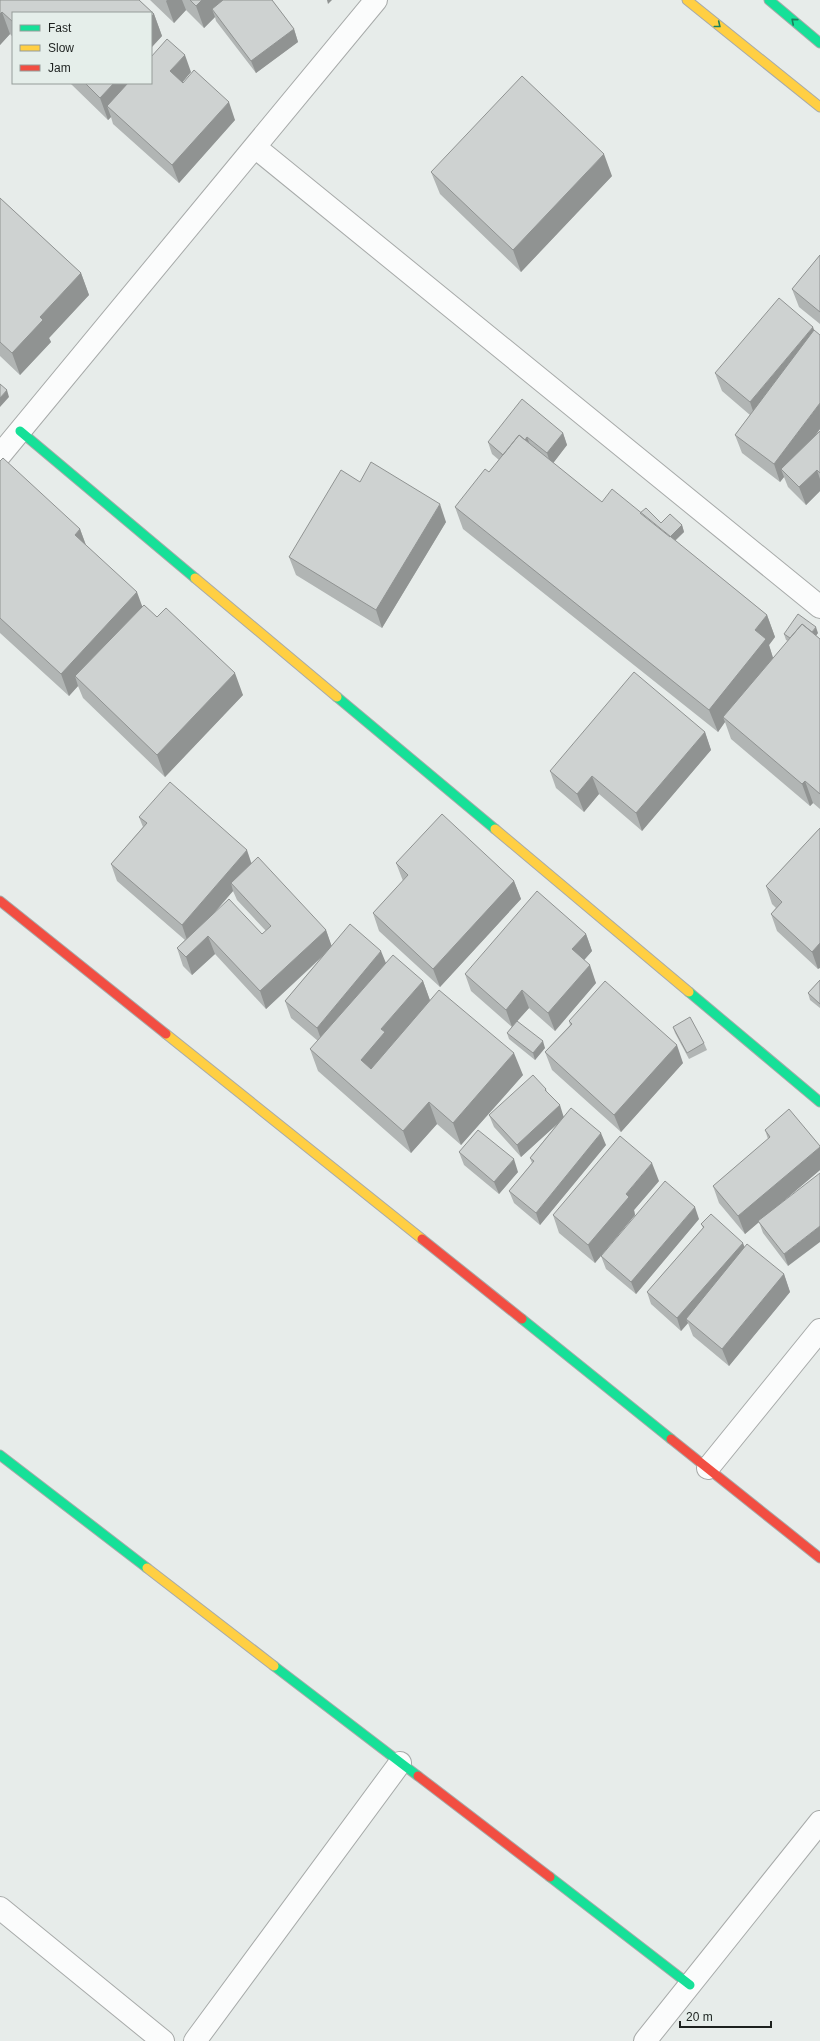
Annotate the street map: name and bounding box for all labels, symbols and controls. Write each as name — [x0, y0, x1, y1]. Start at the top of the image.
legend — [12, 12, 152, 84]
one-way arrow — [792, 19, 799, 26]
one-way arrow — [713, 20, 720, 27]
text: Fast — [48, 21, 72, 35]
text: Slow — [48, 41, 74, 55]
text: Jam — [48, 61, 71, 75]
scale bar — [680, 2003, 771, 2029]
text: 20 m — [686, 2010, 713, 2024]

